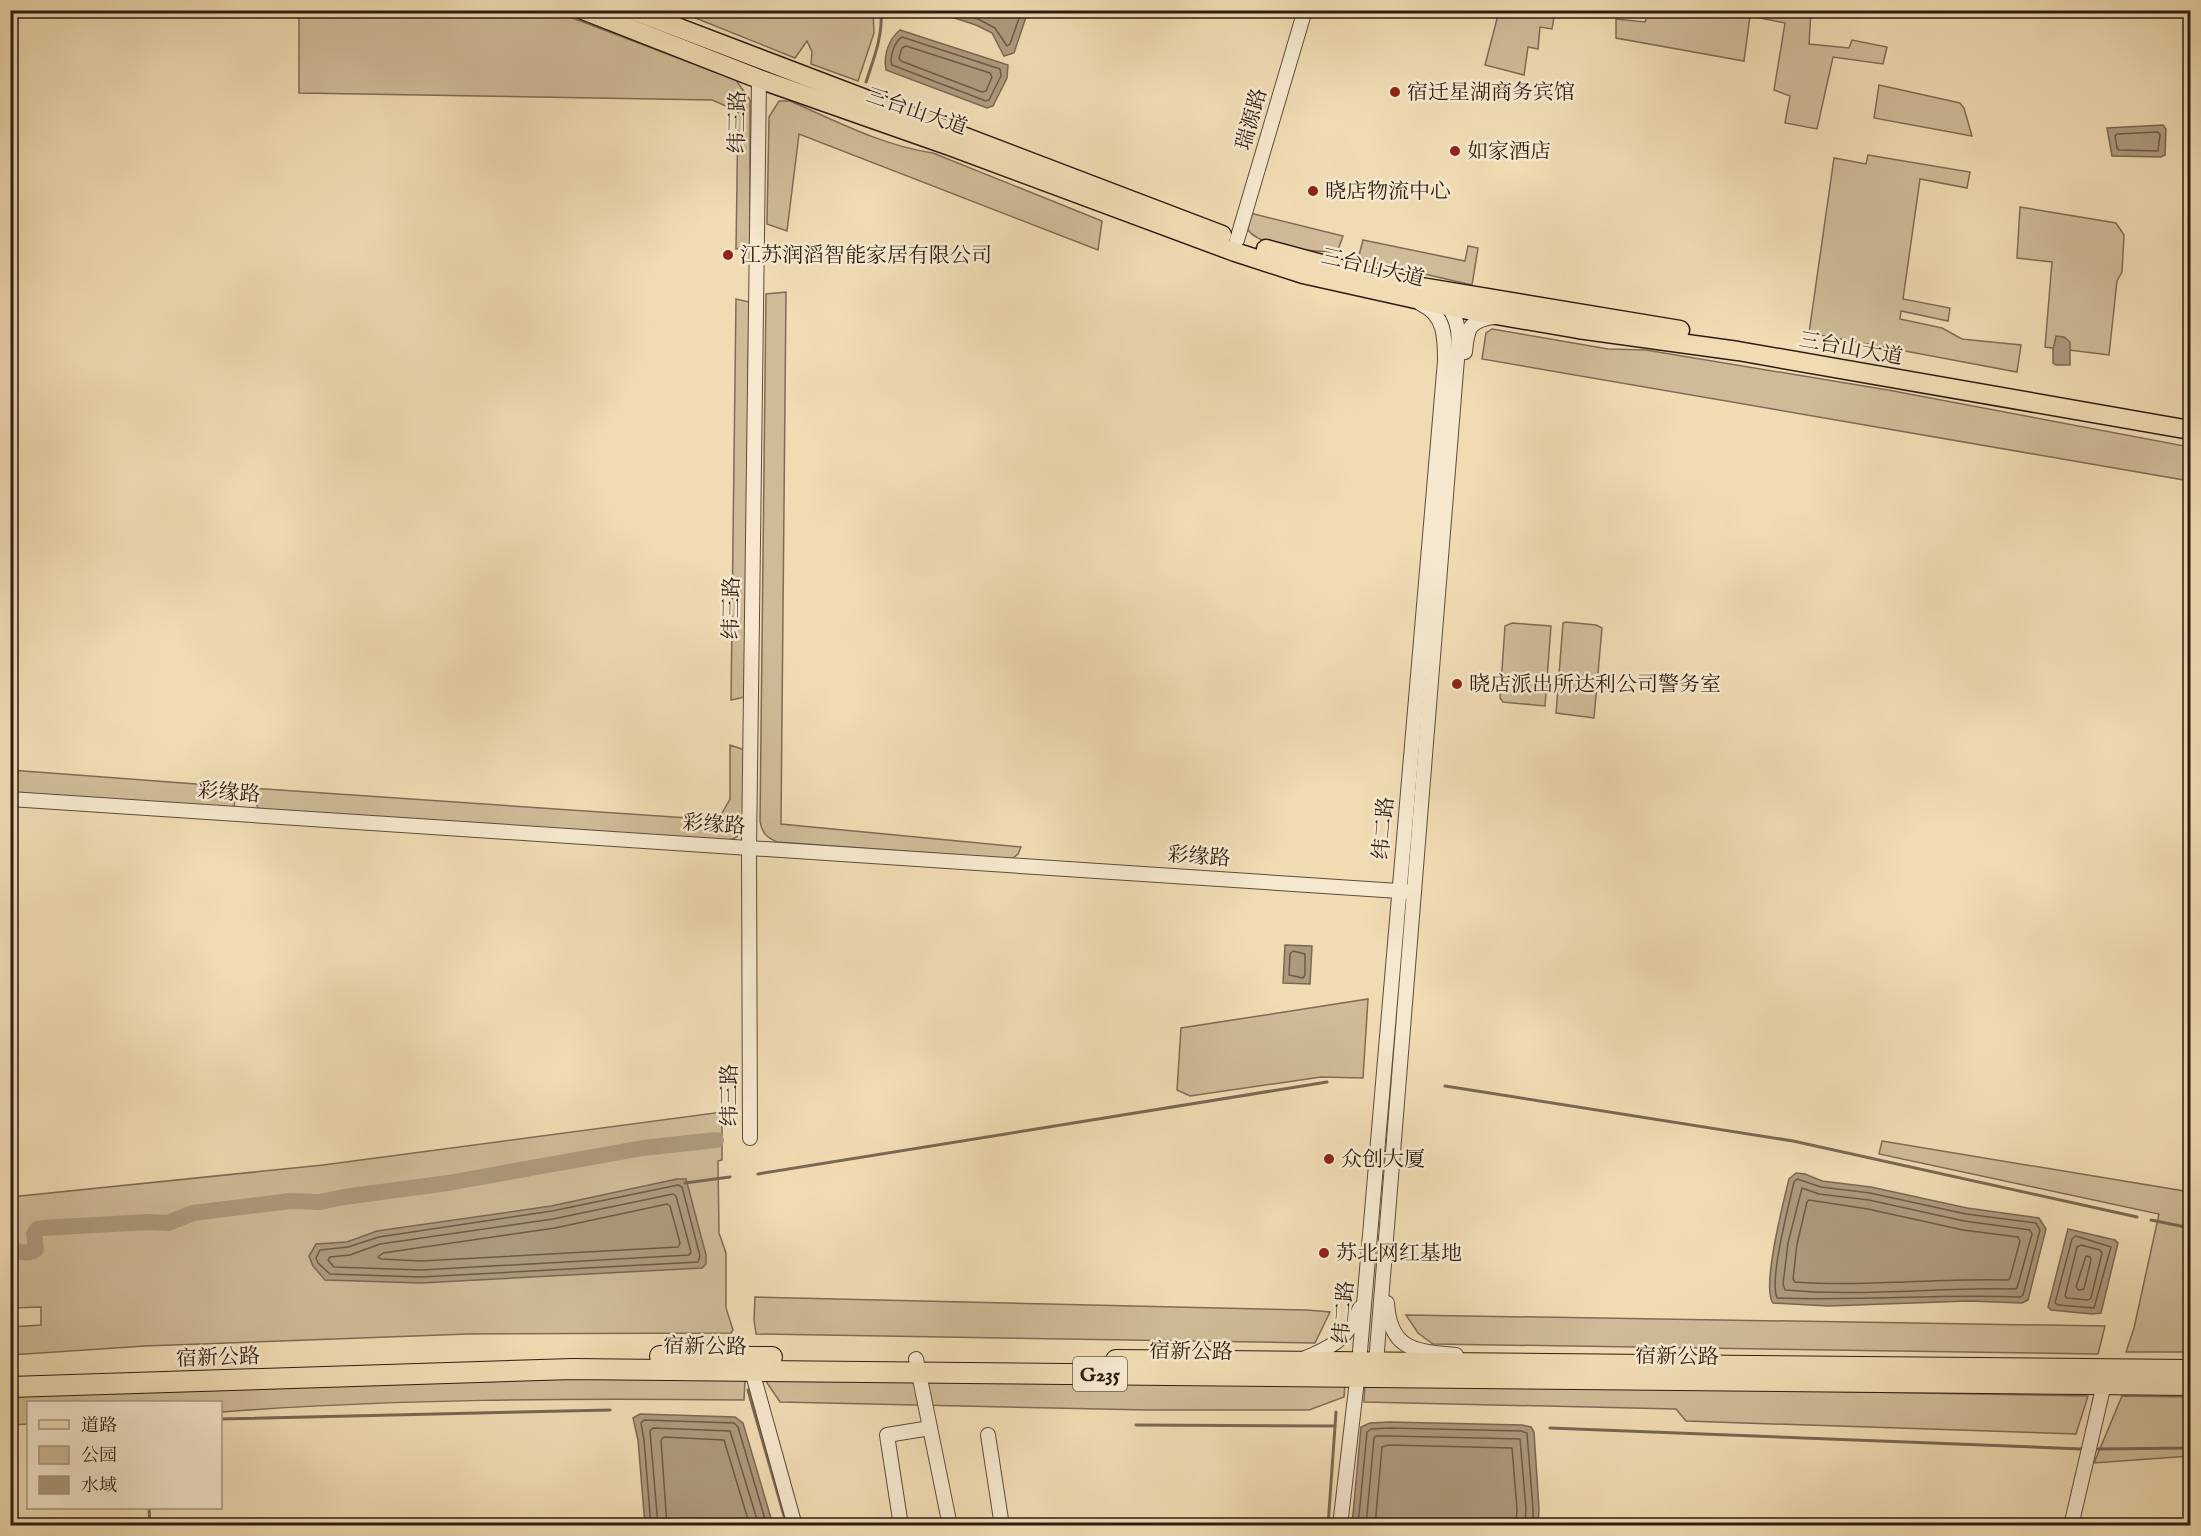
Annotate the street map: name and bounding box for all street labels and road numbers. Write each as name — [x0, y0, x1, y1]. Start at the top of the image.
street label: 三台山大道 — [862, 83, 971, 142]
street label: 瑞源路 — [1231, 85, 1274, 153]
street label: 纬三路 — [724, 90, 753, 154]
street label: 三台山大道 — [1318, 243, 1427, 293]
street label: 三台山大道 — [1797, 327, 1905, 372]
street label: 纬三路 — [718, 576, 747, 640]
street label: 彩缘路 — [197, 778, 261, 809]
street label: 纬二路 — [1368, 796, 1401, 861]
street label: 彩缘路 — [682, 810, 746, 841]
street label: 彩缘路 — [1167, 842, 1231, 873]
street label: 纬三路 — [717, 1064, 744, 1127]
street label: 纬二路 — [1328, 1280, 1361, 1345]
street label: 宿新公路 — [663, 1333, 747, 1362]
street label: 宿新公路 — [1149, 1338, 1233, 1367]
street label: 宿新公路 — [1635, 1343, 1719, 1372]
street label: 宿新公路 — [176, 1344, 260, 1373]
road number: G235 — [1073, 1357, 1127, 1391]

